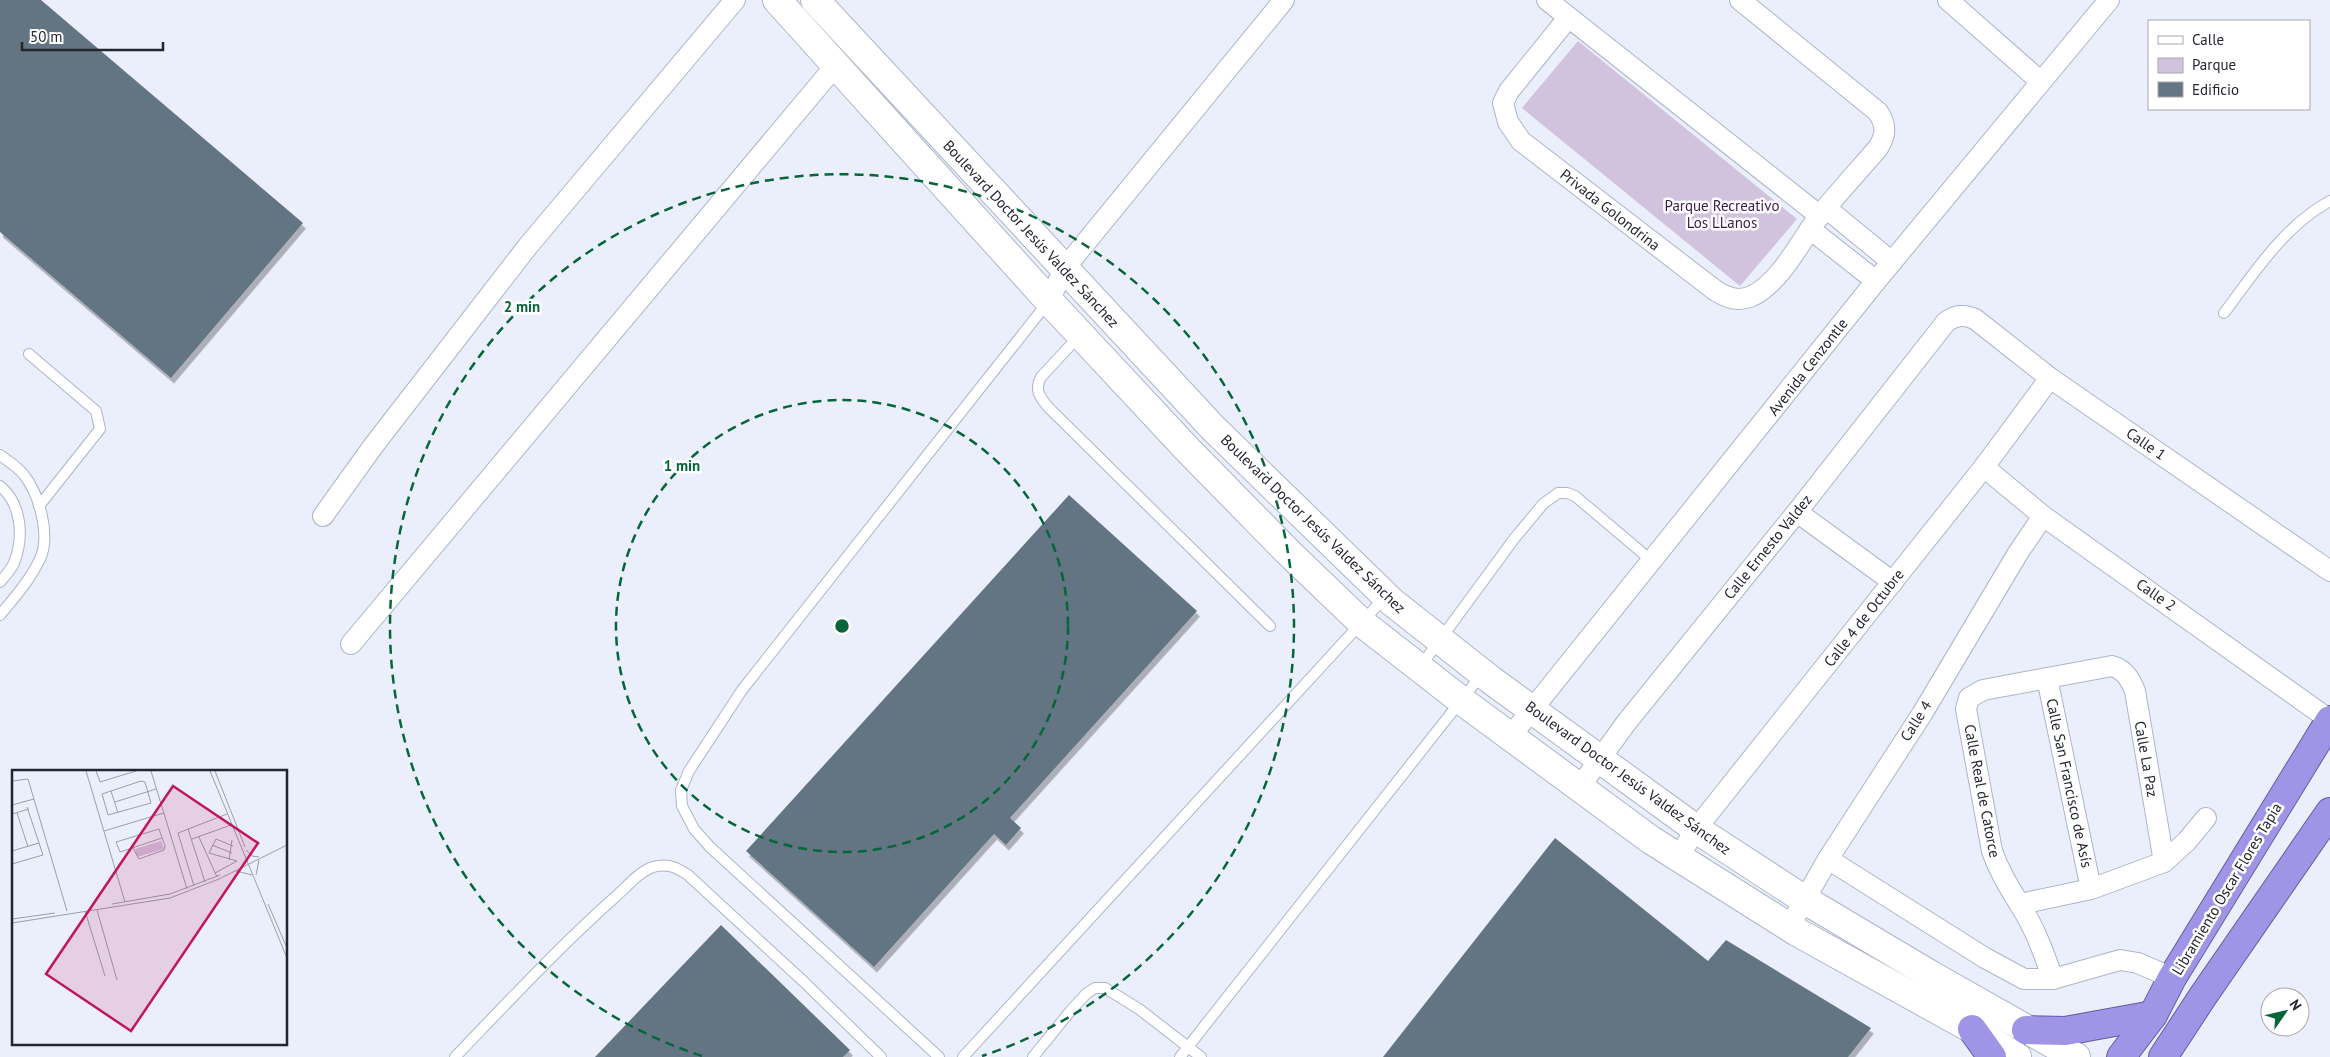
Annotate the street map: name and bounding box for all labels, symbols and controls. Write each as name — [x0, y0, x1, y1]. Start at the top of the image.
scale bar — [22, 20, 164, 52]
legend — [2148, 20, 2310, 110]
text: 50 m — [30, 27, 63, 46]
text: Calle — [2192, 30, 2224, 49]
text: Parque — [2192, 55, 2236, 74]
text: Edificio — [2192, 80, 2239, 99]
street label: Boulevard Doctor Jesús Valdez Sánchez — [939, 136, 1123, 331]
street label: Privada Golondrina — [1556, 165, 1664, 255]
park label: Parque Recreativo Los LLanos — [1665, 196, 1779, 232]
text: 2 min — [504, 297, 540, 316]
street label: Avenida Cenzontle — [1764, 314, 1852, 419]
street label: Calle 1 — [2123, 423, 2170, 464]
street label: Boulevard Doctor Jesús Valdez Sánchez — [1217, 430, 1410, 617]
text: 1 min — [664, 456, 700, 475]
street label: Calle Ernesto Valdez — [1719, 490, 1816, 603]
street label: Calle 4 de Octubre — [1819, 565, 1908, 670]
street label: Calle 2 — [2133, 574, 2180, 615]
centre of rings — [833, 617, 851, 635]
street label: Boulevard Doctor Jesús Valdez Sánchez — [1522, 697, 1735, 859]
street label: Calle 4 — [1896, 697, 1935, 745]
street label: Calle San Francisco de Asís — [2042, 697, 2097, 869]
street label: Calle La Paz — [2130, 719, 2163, 799]
street label: Calle Real de Catorce — [1960, 723, 2005, 859]
inset map — [12, 770, 288, 1044]
street label: Libramiento Oscar Flores Tapia — [2167, 799, 2286, 978]
north arrow — [2260, 987, 2310, 1037]
text: N — [2286, 996, 2306, 1014]

